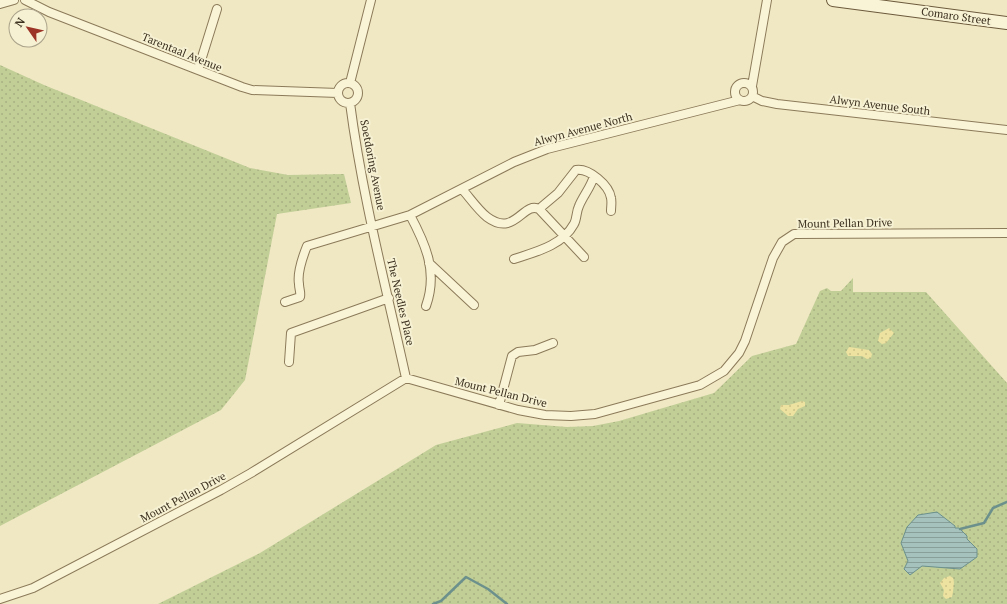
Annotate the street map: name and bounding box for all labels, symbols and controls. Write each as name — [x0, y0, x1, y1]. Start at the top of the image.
street label: Comaro Street — [920, 4, 992, 28]
north arrow — [8, 8, 48, 48]
text: N — [12, 14, 28, 30]
street label: Tarentaal Avenue — [140, 30, 225, 75]
street label: Alwyn Avenue South — [829, 92, 932, 118]
street label: Alwyn Avenue North — [532, 109, 634, 149]
street label: Soetdoring Avenue — [357, 118, 389, 212]
street label: Mount Pellan Drive — [798, 215, 893, 231]
street label: The Needles Place — [384, 257, 418, 347]
street label: Mount Pellan Drive — [453, 374, 549, 410]
street label: Mount Pellan Drive — [138, 468, 228, 525]

